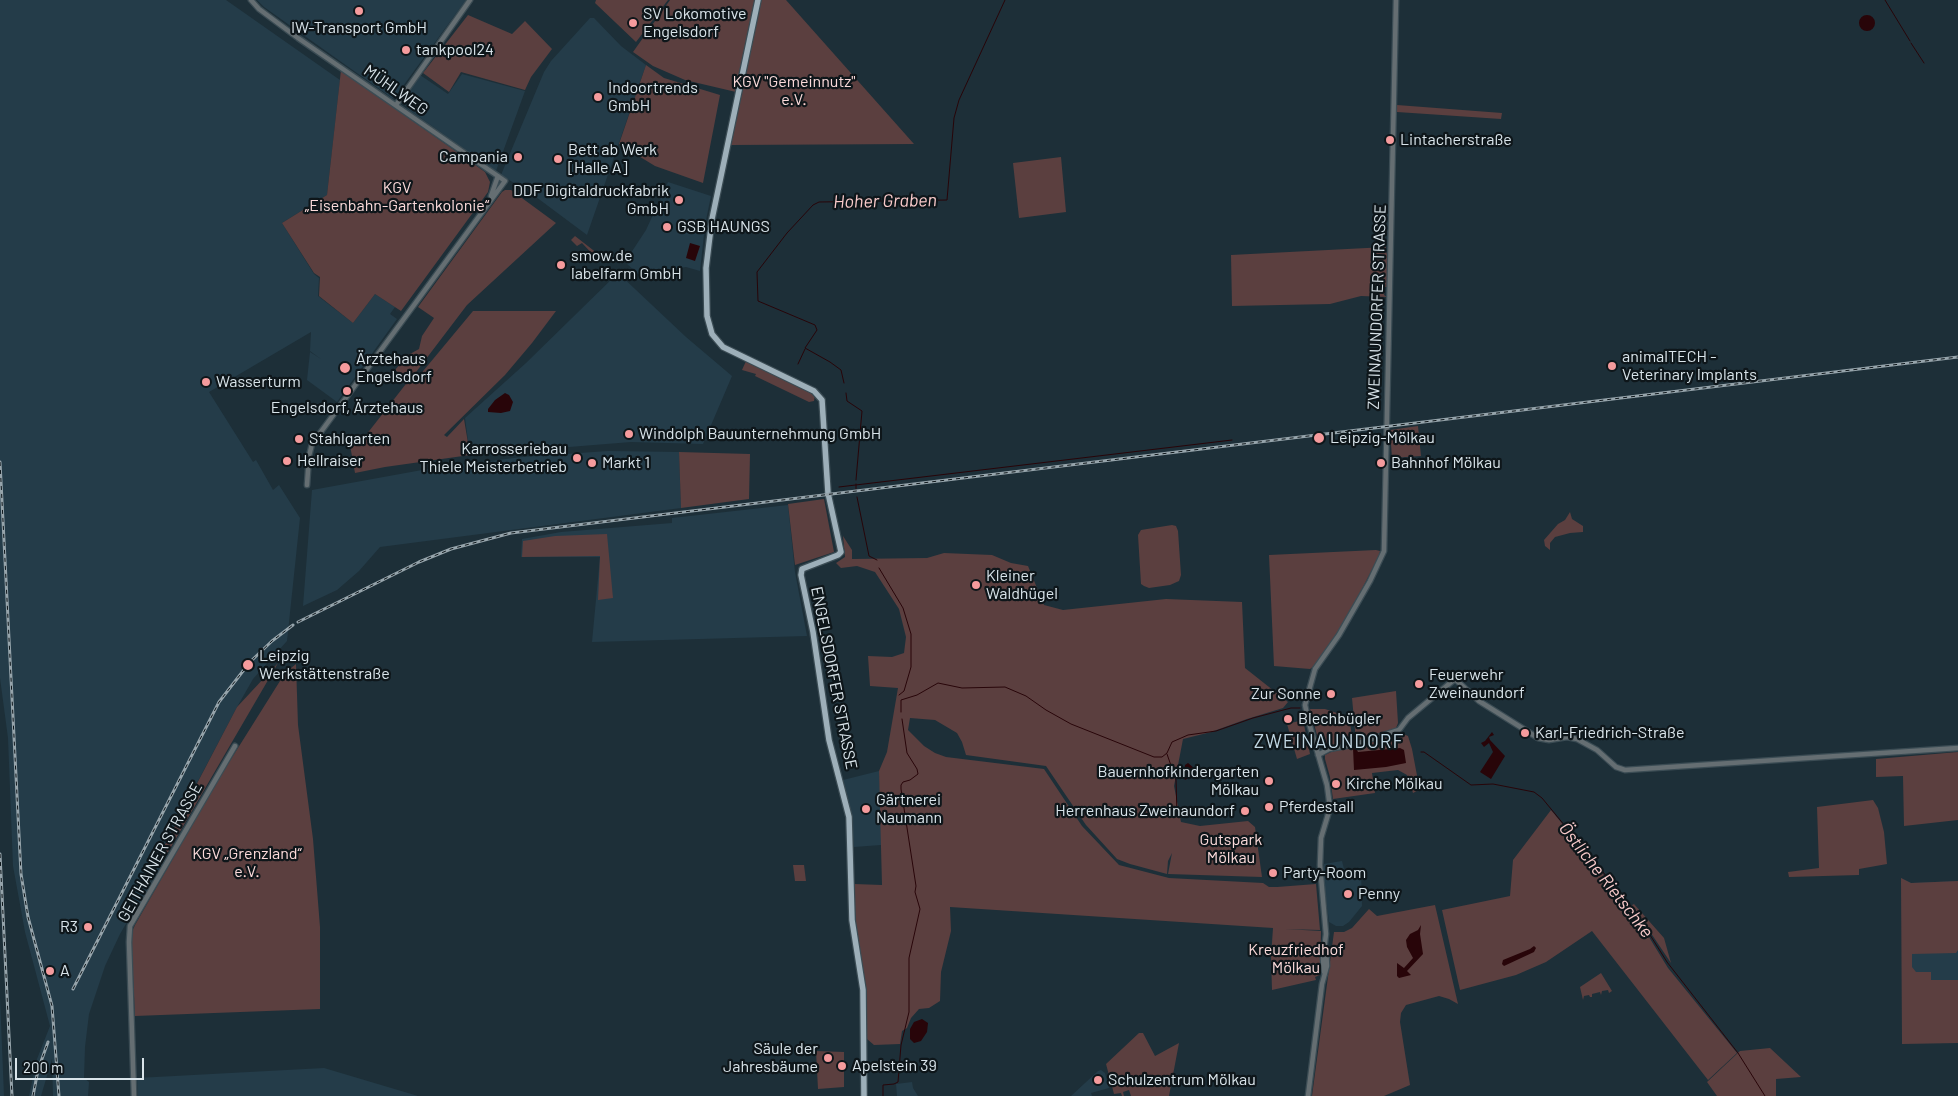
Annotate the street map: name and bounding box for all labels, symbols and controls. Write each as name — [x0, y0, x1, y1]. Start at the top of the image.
place label: SV Lokomotive Engelsdorf — [643, 4, 747, 42]
marker: IW-Transport GmbH — [353, 5, 365, 17]
marker: SV Lokomotive Engelsdorf — [627, 17, 639, 29]
place label: IW-Transport GmbH — [291, 18, 427, 38]
place label: tankpool24 — [416, 40, 494, 60]
marker: tankpool24 — [400, 44, 412, 56]
street label: MÜHLWEG — [360, 61, 432, 119]
park label: KGV "Gemeinnutz" e.V. — [732, 72, 856, 110]
place label: Indoortrends GmbH — [608, 78, 698, 116]
marker: Indoortrends GmbH — [592, 91, 604, 103]
place label: Lintacherstraße — [1400, 130, 1512, 150]
marker: Lintacherstraße — [1384, 134, 1396, 146]
place label: Bett ab Werk [Halle A] — [568, 140, 657, 178]
place label: Campania — [439, 147, 508, 167]
marker: Campania — [512, 151, 524, 163]
marker: Bett ab Werk [Halle A] — [552, 153, 564, 165]
park label: KGV „Eisenbahn-Gartenkolonie“ — [305, 178, 489, 216]
place label: DDF Digitaldruckfabrik GmbH — [513, 181, 669, 219]
water label: Hoher Graben — [833, 189, 937, 213]
marker: DDF Digitaldruckfabrik GmbH — [673, 194, 685, 206]
street label: ZWEINAUNDORFER STRASSE — [1364, 204, 1390, 410]
place label: GSB HAUNGS — [677, 217, 770, 237]
marker: GSB HAUNGS — [661, 221, 673, 233]
place label: smow.de labelfarm GmbH — [571, 246, 682, 284]
marker: smow.de labelfarm GmbH — [555, 259, 567, 271]
place label: animalTECH - Veterinary Implants — [1622, 347, 1757, 385]
place label: Ärztehaus Engelsdorf — [356, 349, 432, 387]
marker: animalTECH - Veterinary Implants — [1606, 360, 1618, 372]
marker: Ärztehaus Engelsdorf — [338, 361, 352, 375]
place label: Wasserturm — [216, 372, 301, 392]
marker: Wasserturm — [200, 376, 212, 388]
marker: Engelsdorf, Ärztehaus — [341, 385, 353, 397]
place label: Engelsdorf, Ärztehaus — [271, 398, 423, 418]
place label: Windolph Bauunternehmung GmbH — [639, 424, 881, 444]
marker: Windolph Bauunternehmung GmbH — [623, 428, 635, 440]
place label: Leipzig-Mölkau — [1330, 428, 1435, 448]
place label: Stahlgarten — [309, 429, 390, 449]
marker: Leipzig-Mölkau — [1312, 431, 1326, 445]
marker: Stahlgarten — [293, 433, 305, 445]
place label: Karrosseriebau Thiele Meisterbetrieb — [420, 439, 567, 477]
place label: Hellraiser — [297, 451, 363, 471]
marker: Karrosseriebau Thiele Meisterbetrieb — [571, 452, 583, 464]
place label: Markt 1 — [602, 453, 650, 473]
place label: Bahnhof Mölkau — [1391, 453, 1501, 473]
marker: Hellraiser — [281, 455, 293, 467]
marker: Markt 1 — [586, 457, 598, 469]
marker: Bahnhof Mölkau — [1375, 457, 1387, 469]
place label: Kleiner Waldhügel — [986, 566, 1058, 604]
marker: Kleiner Waldhügel — [970, 579, 982, 591]
street label: ENGELSDORFER STRASSE — [807, 585, 861, 771]
place label: Leipzig Werkstättenstraße — [259, 646, 390, 684]
marker: Leipzig Werkstättenstraße — [241, 658, 255, 672]
place label: Feuerwehr Zweinaundorf — [1429, 665, 1525, 703]
marker: Feuerwehr Zweinaundorf — [1413, 678, 1425, 690]
place label: Zur Sonne — [1251, 684, 1321, 704]
marker: Zur Sonne — [1325, 688, 1337, 700]
place label: Blechbügler — [1298, 709, 1381, 729]
marker: Blechbügler — [1282, 713, 1294, 725]
place label: Karl-Friedrich-Straße — [1535, 723, 1684, 743]
marker: Karl-Friedrich-Straße — [1519, 727, 1531, 739]
district label: ZWEINAUNDORF — [1252, 731, 1406, 753]
place label: Bauernhofkindergarten Mölkau — [1097, 762, 1259, 800]
place label: Kirche Mölkau — [1346, 774, 1442, 794]
marker: Bauernhofkindergarten Mölkau — [1263, 775, 1275, 787]
marker: Kirche Mölkau — [1330, 778, 1342, 790]
street label: GEITHAINER STRASSE — [114, 779, 206, 925]
place label: Gärtnerei Naumann — [876, 790, 942, 828]
place label: Pferdestall — [1279, 797, 1354, 817]
place label: Herrenhaus Zweinaundorf — [1055, 801, 1235, 821]
marker: Pferdestall — [1263, 801, 1275, 813]
marker: Gärtnerei Naumann — [860, 803, 872, 815]
marker: Herrenhaus Zweinaundorf — [1239, 805, 1251, 817]
water label: Östliche Rietschke — [1554, 818, 1658, 942]
park label: Gutspark Mölkau — [1200, 830, 1262, 868]
park label: KGV „Grenzland“ e.V. — [192, 844, 302, 882]
place label: Party-Room — [1283, 863, 1366, 883]
marker: Party-Room — [1267, 867, 1279, 879]
place label: Penny — [1358, 884, 1400, 904]
marker: Penny — [1342, 888, 1354, 900]
place label: R3 — [60, 917, 78, 937]
marker: R3 — [82, 921, 94, 933]
park label: Kreuzfriedhof Mölkau — [1248, 940, 1344, 978]
place label: A — [60, 961, 70, 981]
marker: A — [44, 965, 56, 977]
place label: Säule der Jahresbäume — [723, 1039, 818, 1077]
scale bar — [18, 1048, 146, 1080]
marker: Säule der Jahresbäume — [822, 1052, 834, 1064]
place label: Apelstein 39 — [852, 1056, 937, 1076]
text: 200 m — [23, 1058, 63, 1076]
marker: Apelstein 39 — [836, 1060, 848, 1072]
place label: Schulzentrum Mölkau — [1108, 1070, 1256, 1090]
marker: Schulzentrum Mölkau — [1092, 1074, 1104, 1086]

